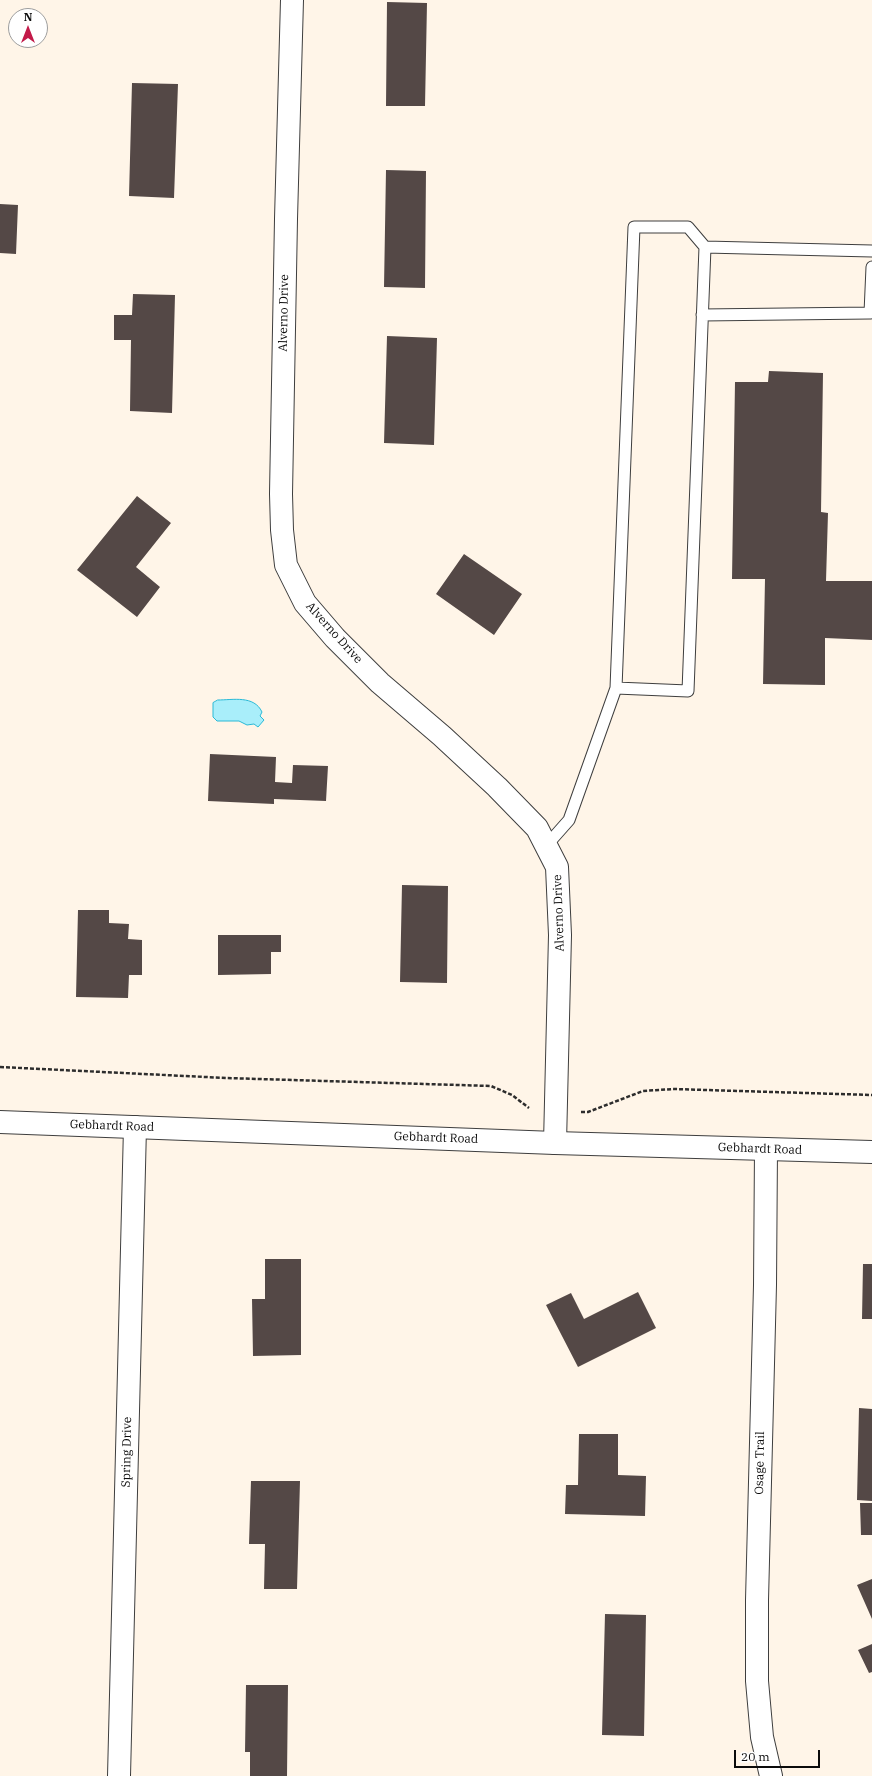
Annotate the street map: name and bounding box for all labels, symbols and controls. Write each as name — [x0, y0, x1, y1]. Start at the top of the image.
north arrow — [8, 8, 48, 48]
text: N — [24, 10, 32, 24]
street label: Alverno Drive — [276, 274, 292, 352]
street label: Alverno Drive — [303, 599, 365, 667]
street label: Alverno Drive — [550, 874, 568, 952]
street label: Gebhardt Road — [69, 1117, 155, 1135]
street label: Gebhardt Road — [393, 1129, 479, 1147]
street label: Gebhardt Road — [717, 1140, 803, 1158]
street label: Spring Drive — [119, 1417, 135, 1487]
street label: Osage Trail — [752, 1431, 768, 1495]
scale bar — [736, 1742, 822, 1768]
text: 20 m — [741, 1749, 770, 1764]

